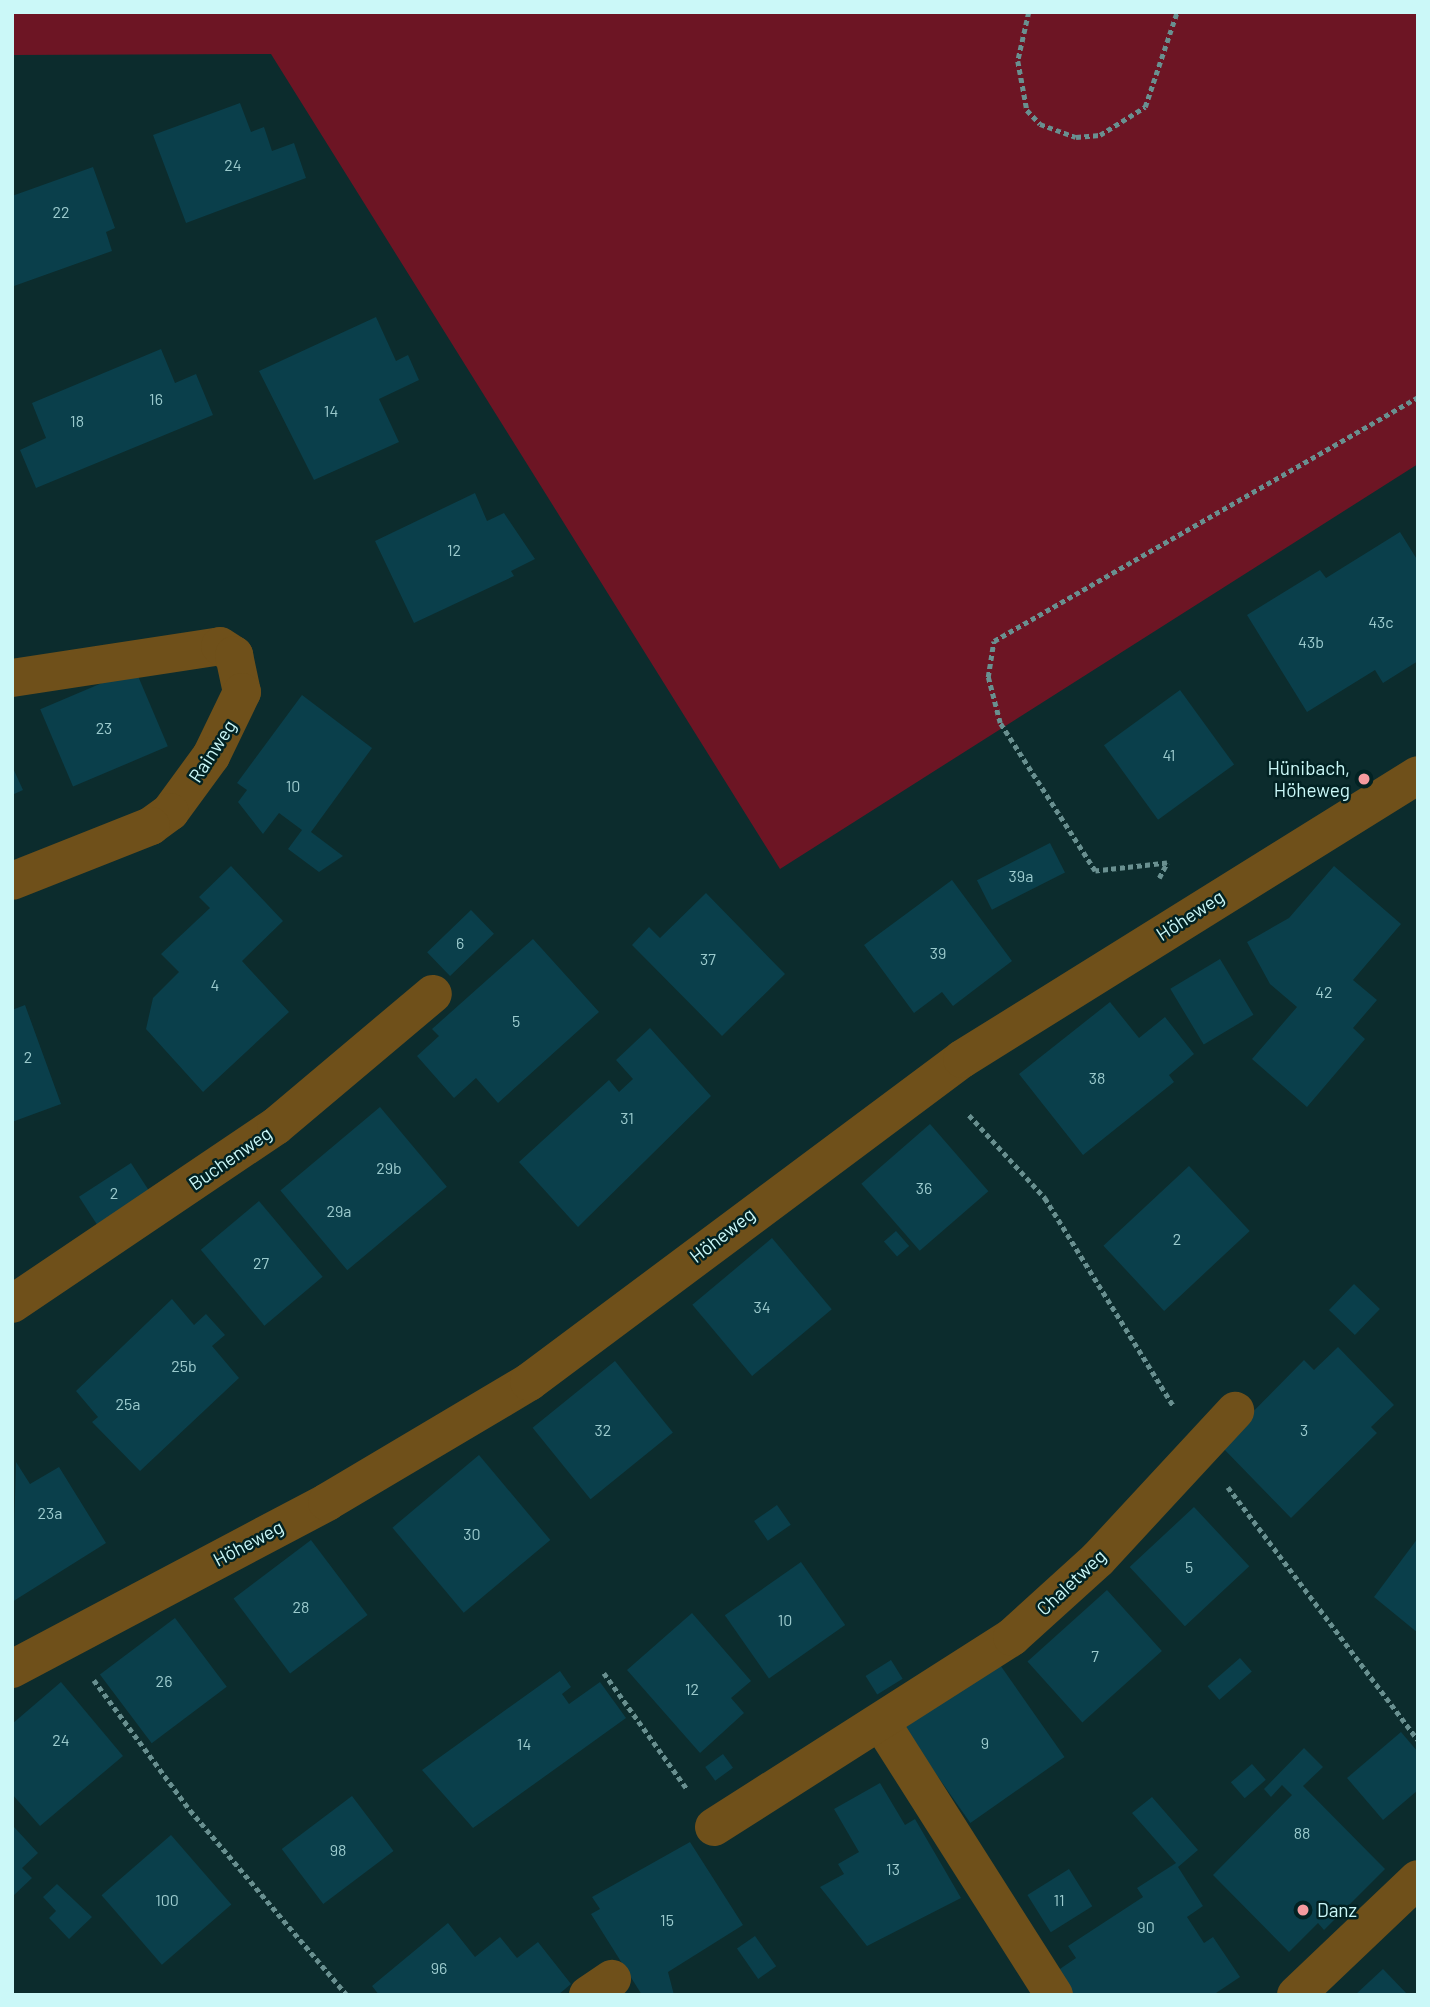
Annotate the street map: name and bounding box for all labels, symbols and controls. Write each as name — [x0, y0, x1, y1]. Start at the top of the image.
house number: 24 — [224, 155, 242, 175]
house number: 22 — [52, 202, 70, 222]
house number: 16 — [149, 389, 163, 409]
house number: 14 — [324, 401, 338, 421]
house number: 18 — [70, 411, 84, 431]
house number: 12 — [447, 540, 461, 560]
house number: 43c — [1368, 612, 1394, 632]
house number: 43b — [1298, 632, 1324, 652]
street label: Rainweg — [183, 715, 241, 787]
house number: 23 — [96, 718, 112, 738]
house number: 41 — [1163, 745, 1175, 765]
place label: Hünibach, Höheweg — [1267, 757, 1350, 801]
marker: Hünibach, Höheweg — [1356, 771, 1372, 787]
house number: 10 — [286, 776, 300, 796]
house number: 39a — [1009, 866, 1033, 886]
street label: Höheweg — [1152, 885, 1228, 945]
house number: 6 — [456, 933, 464, 953]
house number: 39 — [930, 943, 946, 963]
house number: 37 — [700, 949, 716, 969]
house number: 4 — [211, 975, 219, 995]
house number: 42 — [1315, 982, 1333, 1002]
house number: 5 — [512, 1011, 520, 1031]
house number: 2 — [24, 1047, 32, 1067]
house number: 38 — [1089, 1068, 1105, 1088]
house number: 31 — [620, 1108, 634, 1128]
street label: Buchenweg — [184, 1121, 276, 1195]
house number: 29b — [376, 1158, 402, 1178]
house number: 36 — [916, 1178, 932, 1198]
house number: 2 — [110, 1183, 118, 1203]
house number: 29a — [326, 1201, 352, 1221]
street label: Höheweg — [685, 1203, 759, 1267]
house number: 2 — [1173, 1229, 1181, 1249]
house number: 27 — [253, 1253, 269, 1273]
house number: 34 — [753, 1297, 771, 1317]
house number: 25b — [171, 1356, 197, 1376]
house number: 25a — [116, 1394, 140, 1414]
house number: 32 — [595, 1420, 611, 1440]
house number: 3 — [1300, 1420, 1308, 1440]
house number: 23a — [38, 1503, 62, 1523]
street label: Höheweg — [209, 1515, 287, 1571]
house number: 30 — [463, 1524, 481, 1544]
street label: Chaletweg — [1032, 1544, 1110, 1620]
house number: 5 — [1185, 1557, 1193, 1577]
house number: 28 — [293, 1597, 309, 1617]
house number: 10 — [778, 1610, 792, 1630]
house number: 7 — [1091, 1646, 1099, 1666]
house number: 26 — [156, 1671, 172, 1691]
house number: 12 — [685, 1679, 699, 1699]
house number: 24 — [52, 1730, 70, 1750]
house number: 9 — [981, 1733, 989, 1753]
house number: 14 — [517, 1734, 531, 1754]
house number: 88 — [1294, 1823, 1310, 1843]
house number: 98 — [330, 1840, 346, 1860]
house number: 13 — [886, 1859, 900, 1879]
house number: 100 — [155, 1890, 179, 1910]
house number: 11 — [1053, 1890, 1065, 1910]
place label: Danz — [1317, 1899, 1357, 1921]
marker: Danz — [1295, 1902, 1311, 1918]
house number: 15 — [660, 1910, 674, 1930]
house number: 90 — [1137, 1917, 1155, 1937]
house number: 96 — [431, 1958, 447, 1978]

